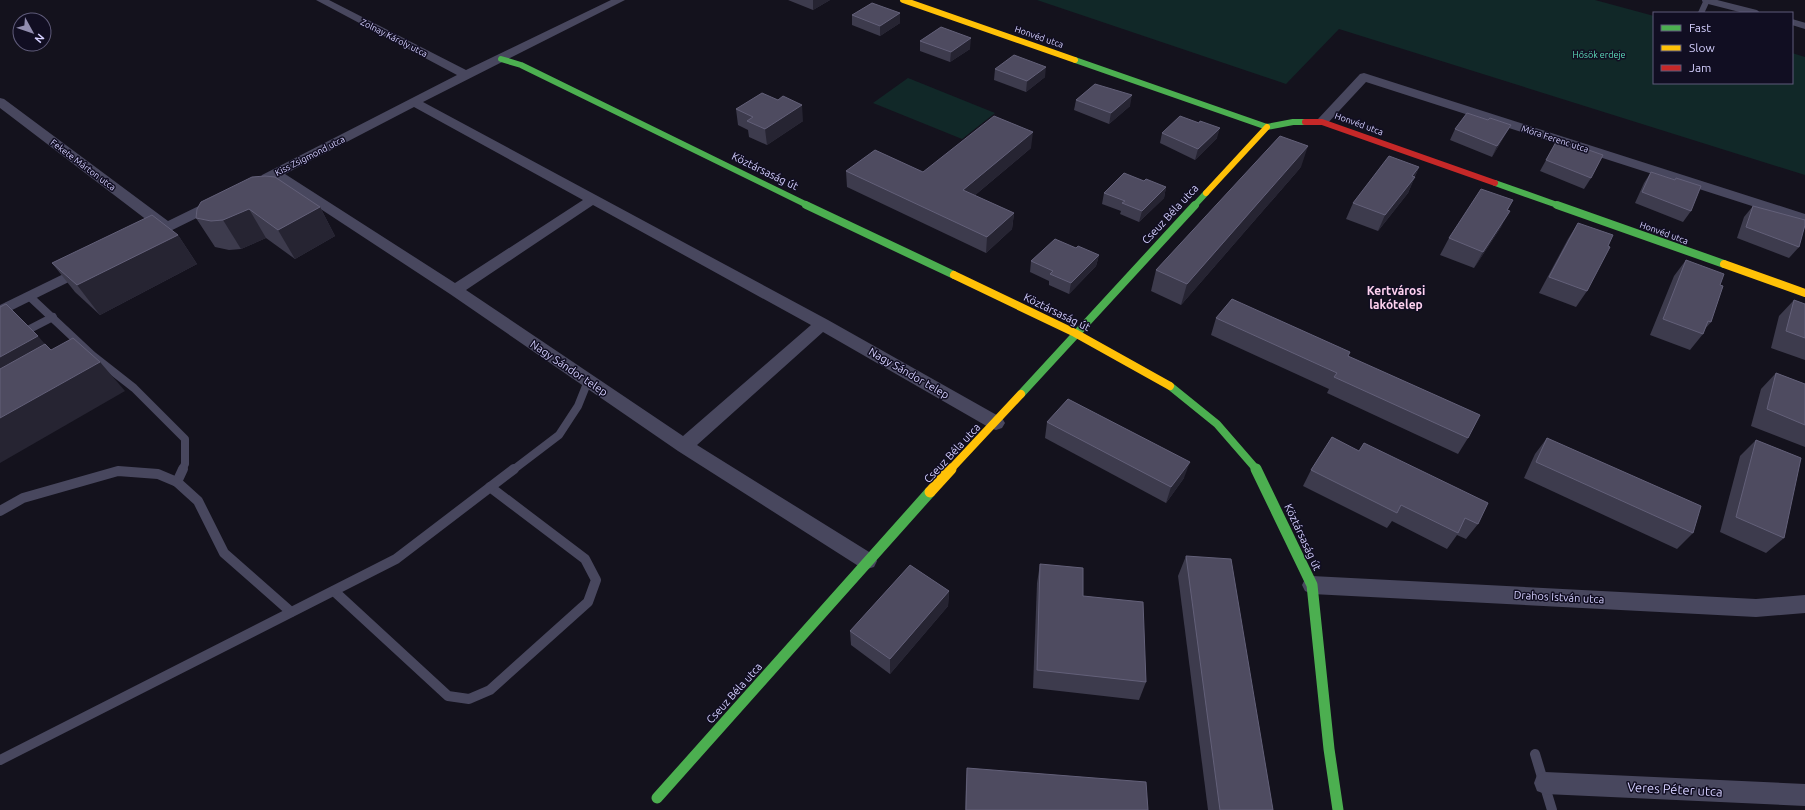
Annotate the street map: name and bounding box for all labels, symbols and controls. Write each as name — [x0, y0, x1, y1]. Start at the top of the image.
north arrow — [12, 12, 52, 52]
legend — [1653, 12, 1793, 84]
street label: Zolnay Károly utca — [359, 17, 429, 59]
text: Fast — [1689, 21, 1711, 34]
street label: Honvéd utca — [1013, 24, 1065, 50]
text: N — [32, 31, 47, 45]
text: Slow — [1689, 41, 1715, 54]
park label: Hősök erdeje — [1572, 50, 1626, 60]
text: Jam — [1689, 61, 1711, 74]
street label: Honvéd utca — [1333, 111, 1385, 137]
street label: Móra Ferenc utca — [1520, 123, 1590, 155]
street label: Kiss Zsigmond utca — [273, 134, 347, 178]
street label: Fekete Márton utca — [48, 137, 118, 193]
street label: Köztársaság út — [730, 150, 801, 193]
street label: Cseuz Béla utca — [1139, 182, 1201, 246]
street label: Honvéd utca — [1638, 220, 1690, 246]
district label: Kertvárosi lakótelep — [1367, 284, 1425, 311]
street label: Köztársaság út — [1022, 291, 1093, 334]
street label: Nagy Sándor telep — [528, 338, 610, 398]
street label: Nagy Sándor telep — [867, 345, 951, 401]
street label: Cseuz Béla utca — [921, 421, 983, 485]
street label: Köztársaság út — [1282, 502, 1324, 573]
street label: Drahos István utca — [1513, 589, 1605, 605]
street label: Cseuz Béla utca — [704, 660, 764, 726]
street label: Veres Péter utca — [1627, 780, 1723, 798]

